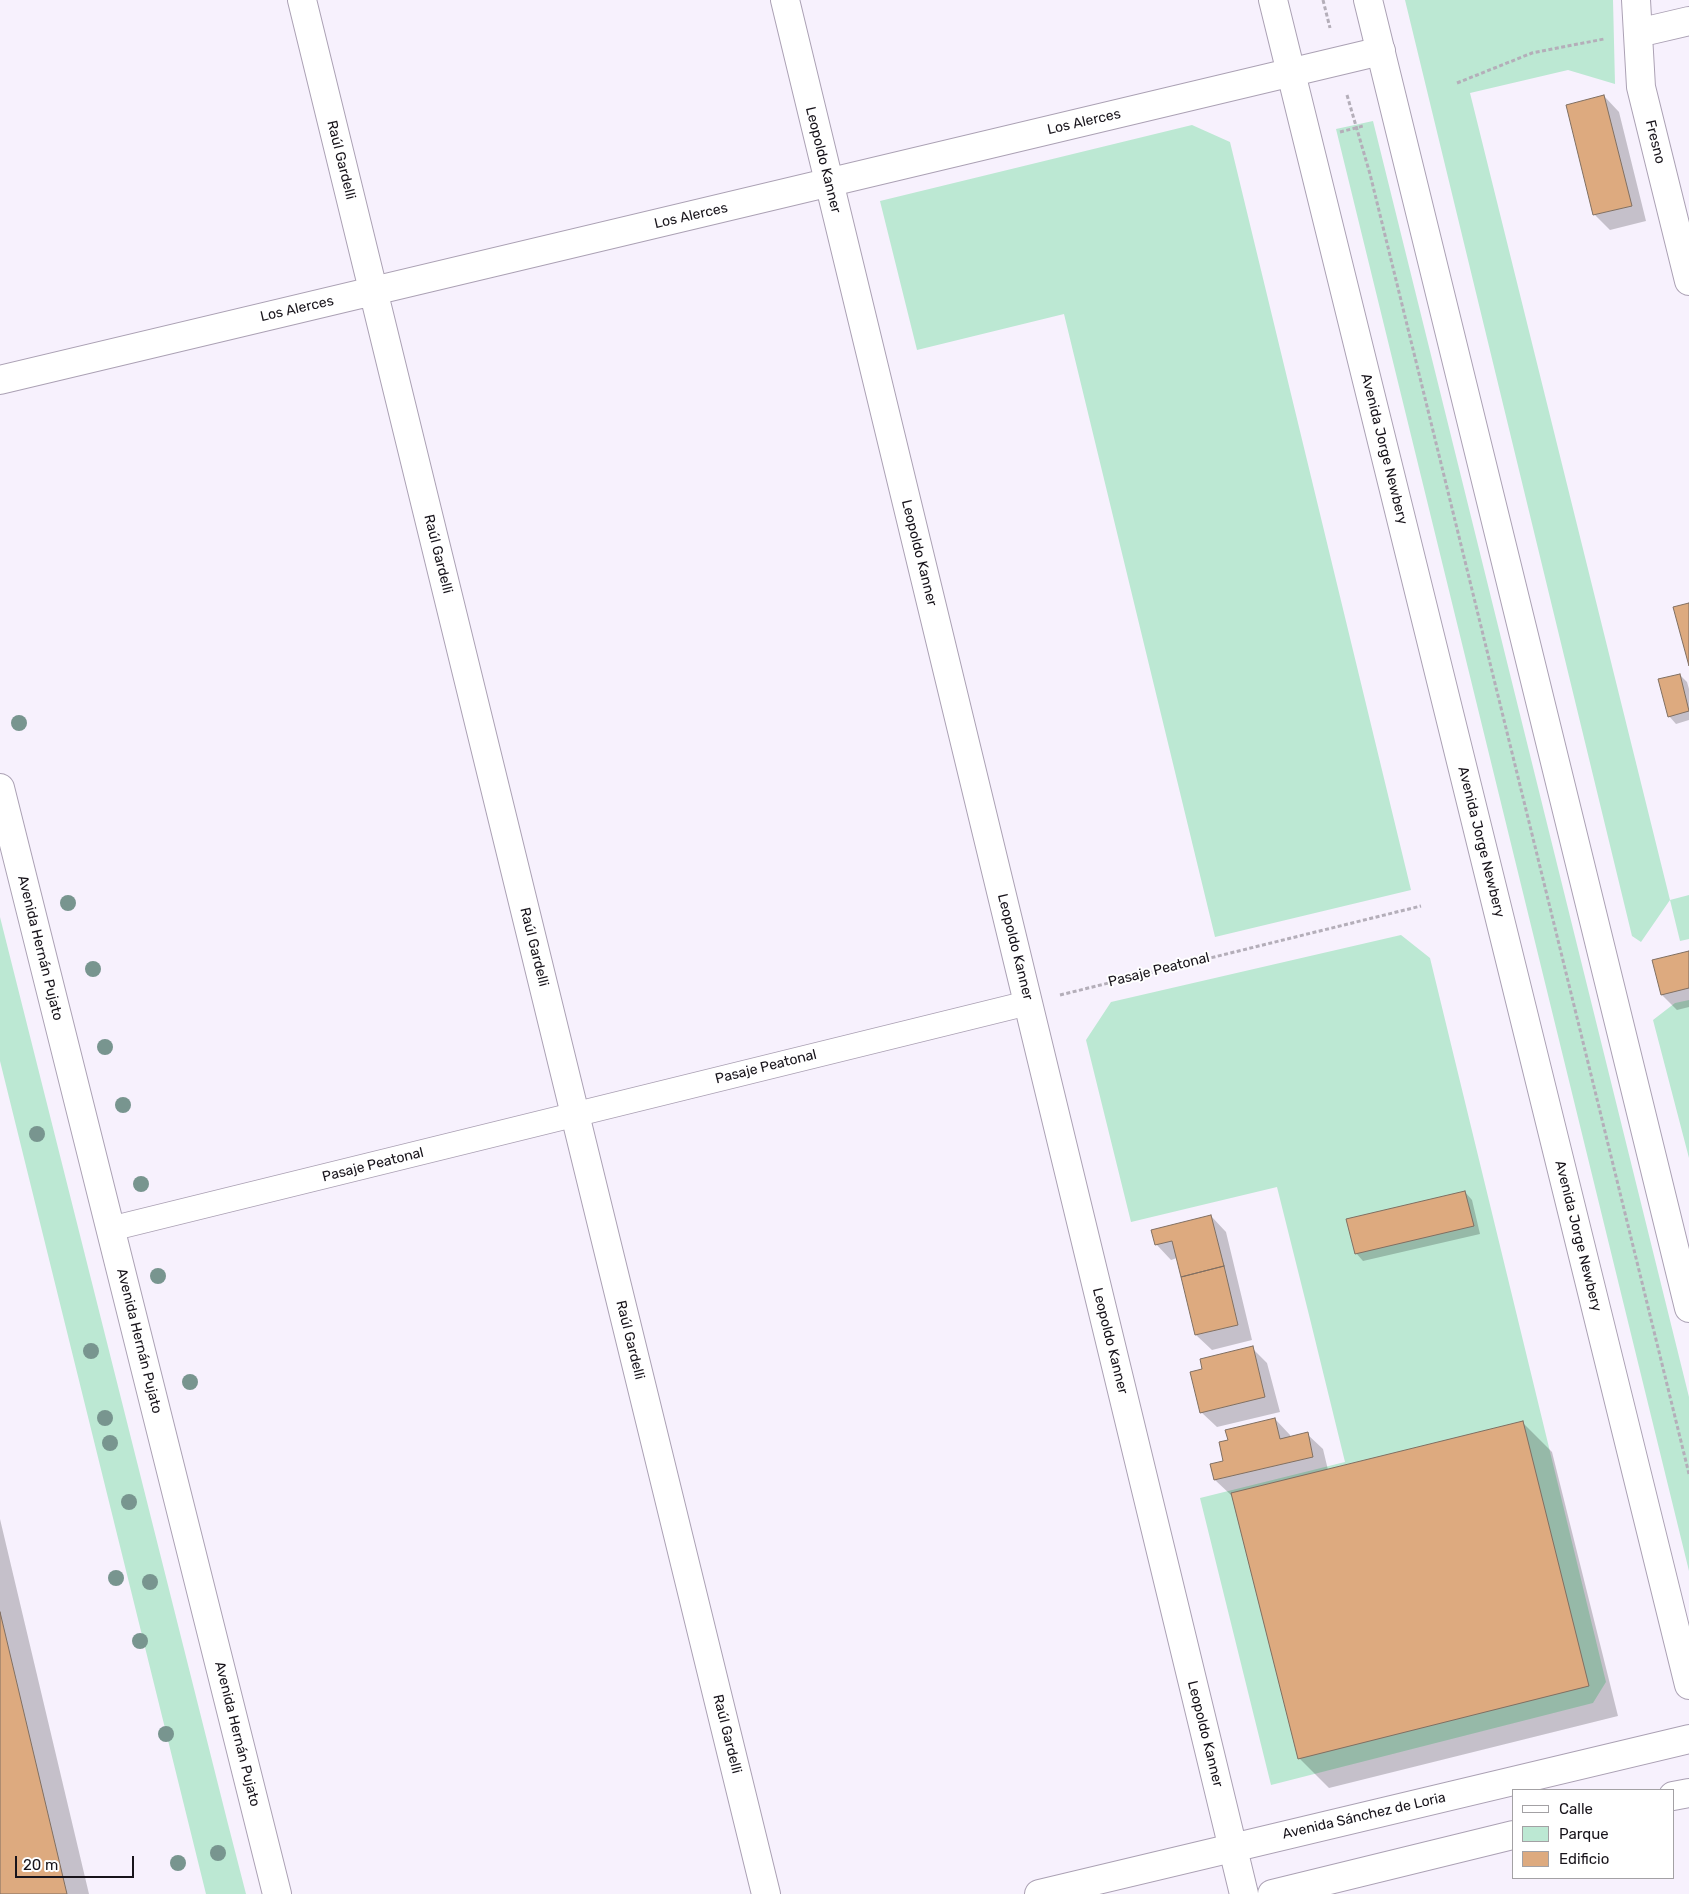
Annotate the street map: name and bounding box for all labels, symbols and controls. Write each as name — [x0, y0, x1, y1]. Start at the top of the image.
street label: Leopoldo Kanner — [802, 105, 844, 215]
street label: Los Alerces — [1046, 105, 1122, 139]
street label: Fresno — [1641, 118, 1669, 166]
street label: Raúl Gardelli — [323, 119, 359, 201]
street label: Los Alerces — [653, 199, 729, 233]
street label: Los Alerces — [259, 292, 335, 326]
street label: Avenida Jorge Newbery — [1357, 372, 1411, 526]
street label: Leopoldo Kanner — [898, 498, 940, 608]
street label: Raúl Gardelli — [420, 513, 456, 595]
street label: Avenida Jorge Newbery — [1454, 765, 1508, 919]
street label: Avenida Hernán Pujato — [14, 874, 66, 1022]
street label: Leopoldo Kanner — [994, 892, 1036, 1002]
street label: Raúl Gardelli — [516, 906, 552, 988]
street label: Pasaje Peatonal — [1107, 949, 1211, 991]
street label: Pasaje Peatonal — [714, 1046, 818, 1088]
street label: Pasaje Peatonal — [321, 1144, 425, 1186]
street label: Avenida Jorge Newbery — [1551, 1159, 1605, 1313]
street label: Avenida Hernán Pujato — [113, 1267, 165, 1415]
street label: Leopoldo Kanner — [1089, 1286, 1131, 1396]
street label: Raúl Gardelli — [612, 1299, 648, 1381]
street label: Avenida Hernán Pujato — [211, 1660, 263, 1808]
street label: Leopoldo Kanner — [1184, 1679, 1226, 1789]
street label: Raúl Gardelli — [709, 1693, 745, 1775]
street label: Avenida Sánchez de Loria — [1281, 1789, 1447, 1843]
legend — [1512, 1789, 1674, 1879]
text: Calle — [1559, 1800, 1593, 1818]
text: Parque — [1559, 1825, 1609, 1843]
scale bar — [18, 1846, 136, 1878]
text: Edificio — [1559, 1850, 1609, 1868]
text: 20 m — [23, 1856, 58, 1874]

